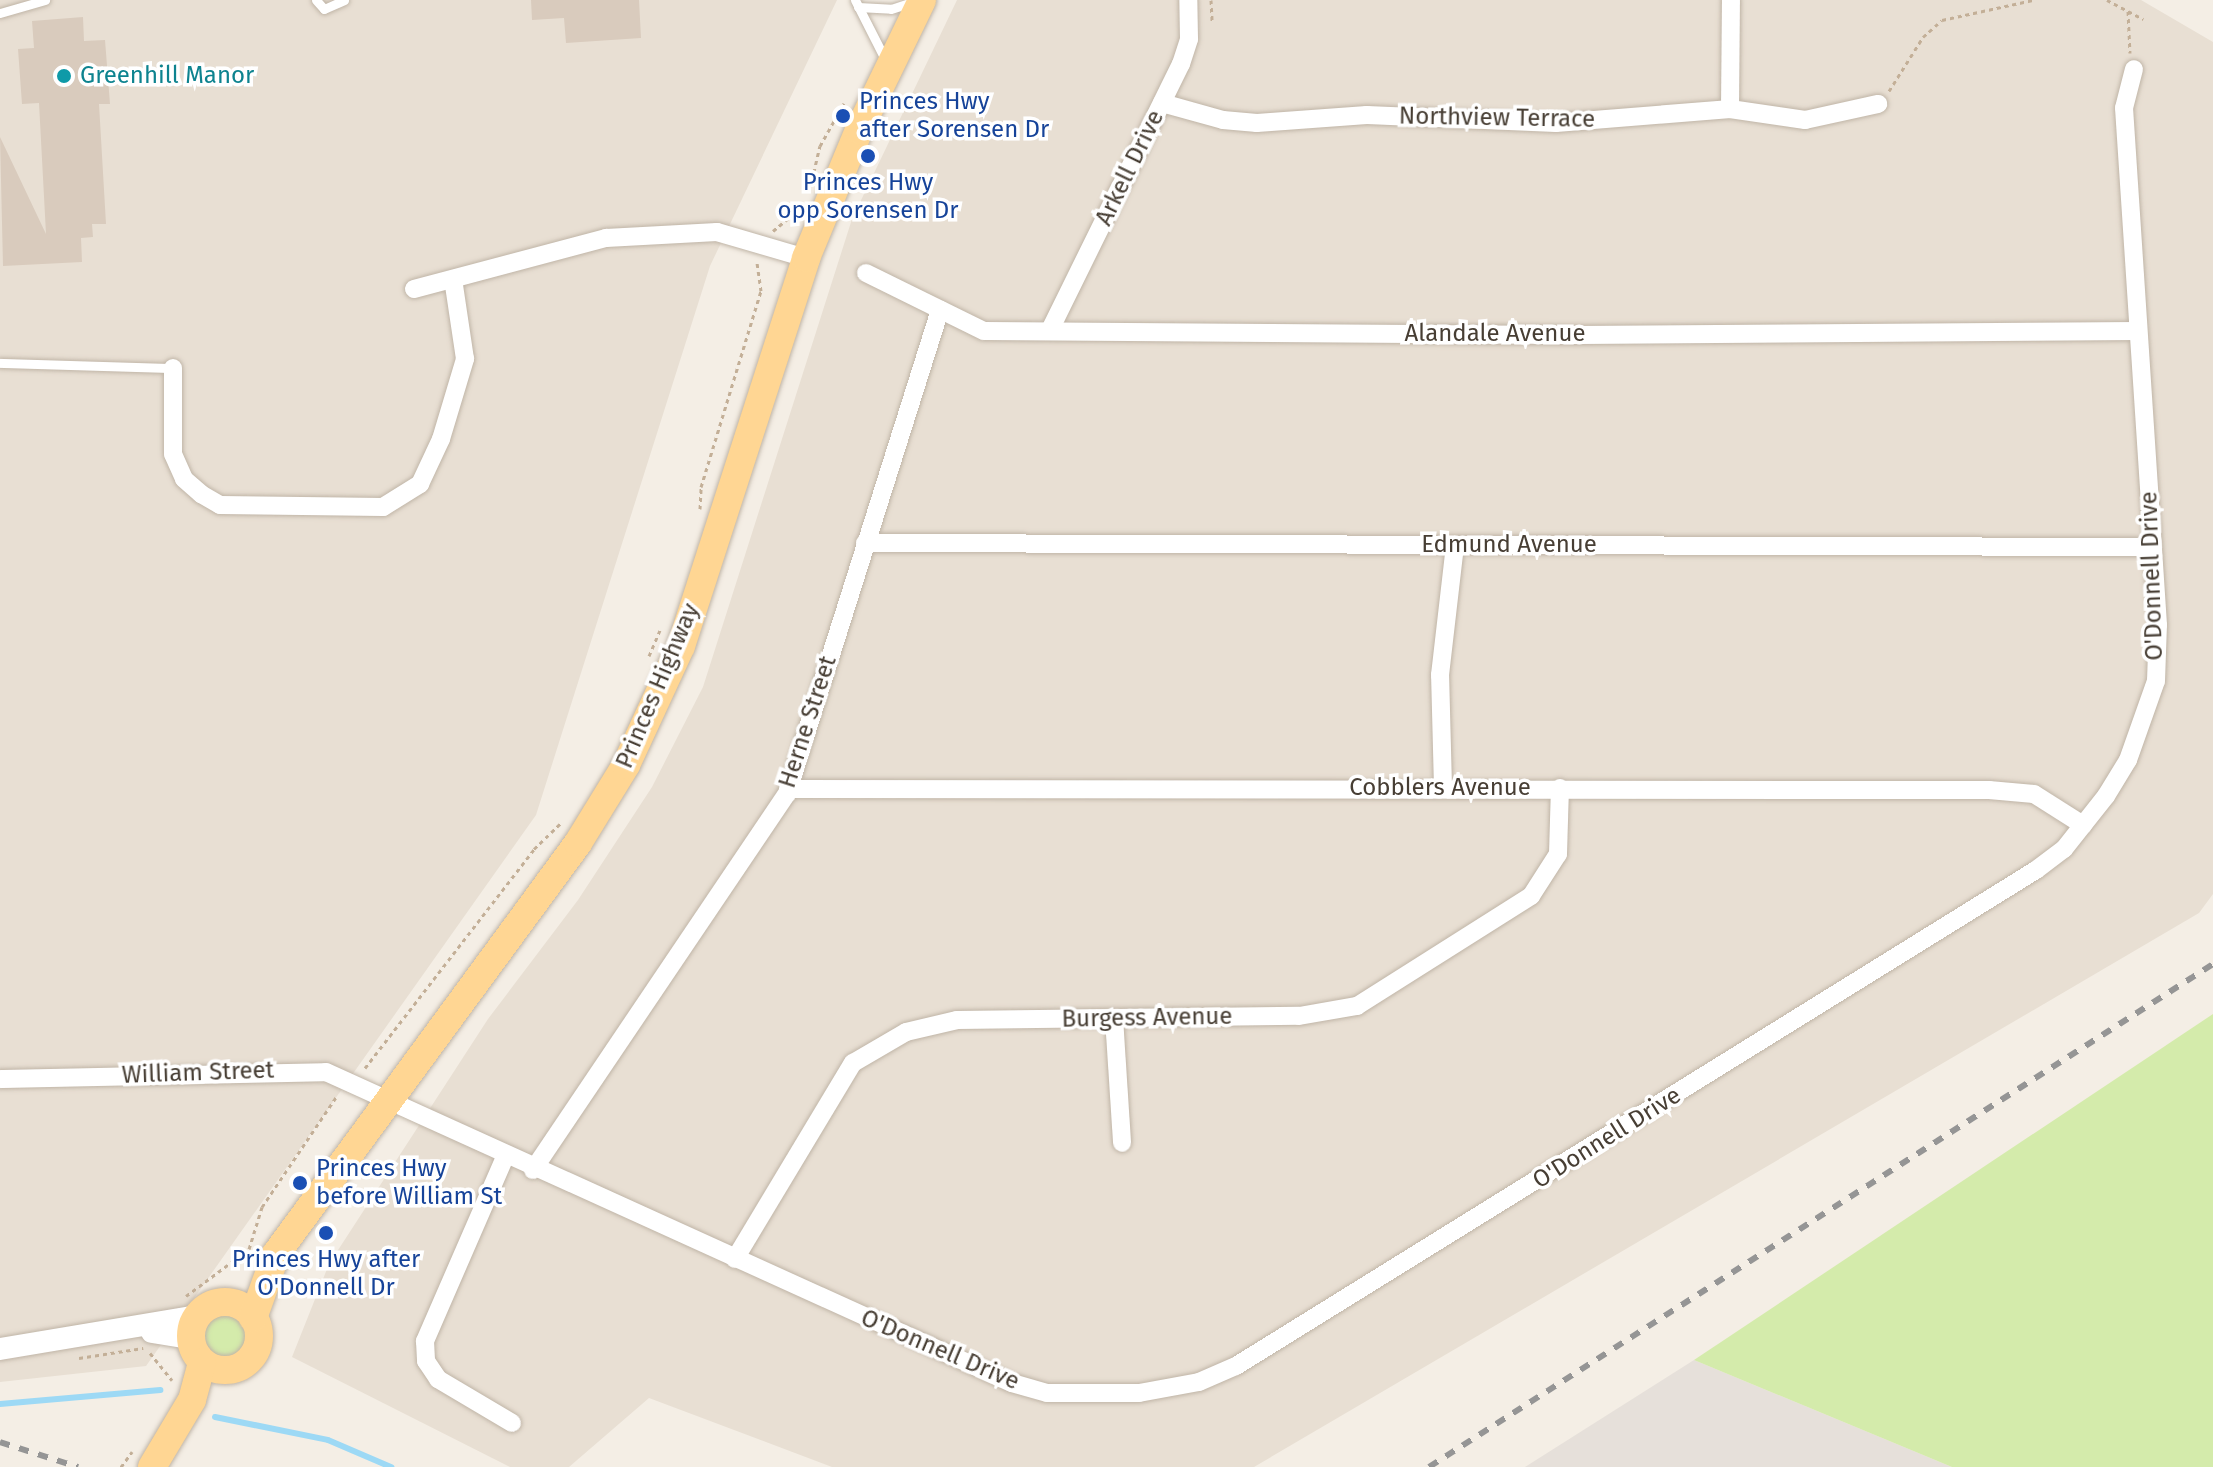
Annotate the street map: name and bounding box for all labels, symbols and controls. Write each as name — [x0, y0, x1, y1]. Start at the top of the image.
place label: Greenhill Manor — [80, 62, 254, 90]
marker: Greenhill Manor — [55, 67, 73, 85]
place label: Princes Hwy after Sorensen Dr — [859, 88, 1049, 144]
street label: Northview Terrace — [1399, 102, 1595, 134]
street label: Arkell Drive — [1090, 106, 1170, 230]
marker: Princes Hwy after Sorensen Dr — [834, 107, 852, 125]
marker: Princes Hwy opp Sorensen Dr — [859, 147, 877, 165]
place label: Princes Hwy opp Sorensen Dr — [777, 169, 959, 225]
street label: Alandale Avenue — [1405, 320, 1585, 348]
street label: O'Donnell Drive — [2135, 491, 2169, 661]
street label: Edmund Avenue — [1421, 531, 1597, 559]
street label: Princes Highway — [610, 599, 706, 773]
street label: Herne Street — [773, 652, 843, 792]
street label: Cobblers Avenue — [1349, 774, 1531, 802]
street label: Burgess Avenue — [1061, 1002, 1233, 1034]
street label: William Street — [121, 1056, 275, 1090]
street label: O'Donnell Drive — [1528, 1081, 1686, 1195]
place label: Princes Hwy before William St — [316, 1155, 502, 1211]
marker: Princes Hwy before William St — [291, 1174, 309, 1192]
marker: Princes Hwy after O'Donnell Dr — [317, 1224, 335, 1242]
place label: Princes Hwy after O'Donnell Dr — [232, 1246, 420, 1302]
street label: O'Donnell Drive — [856, 1304, 1024, 1396]

